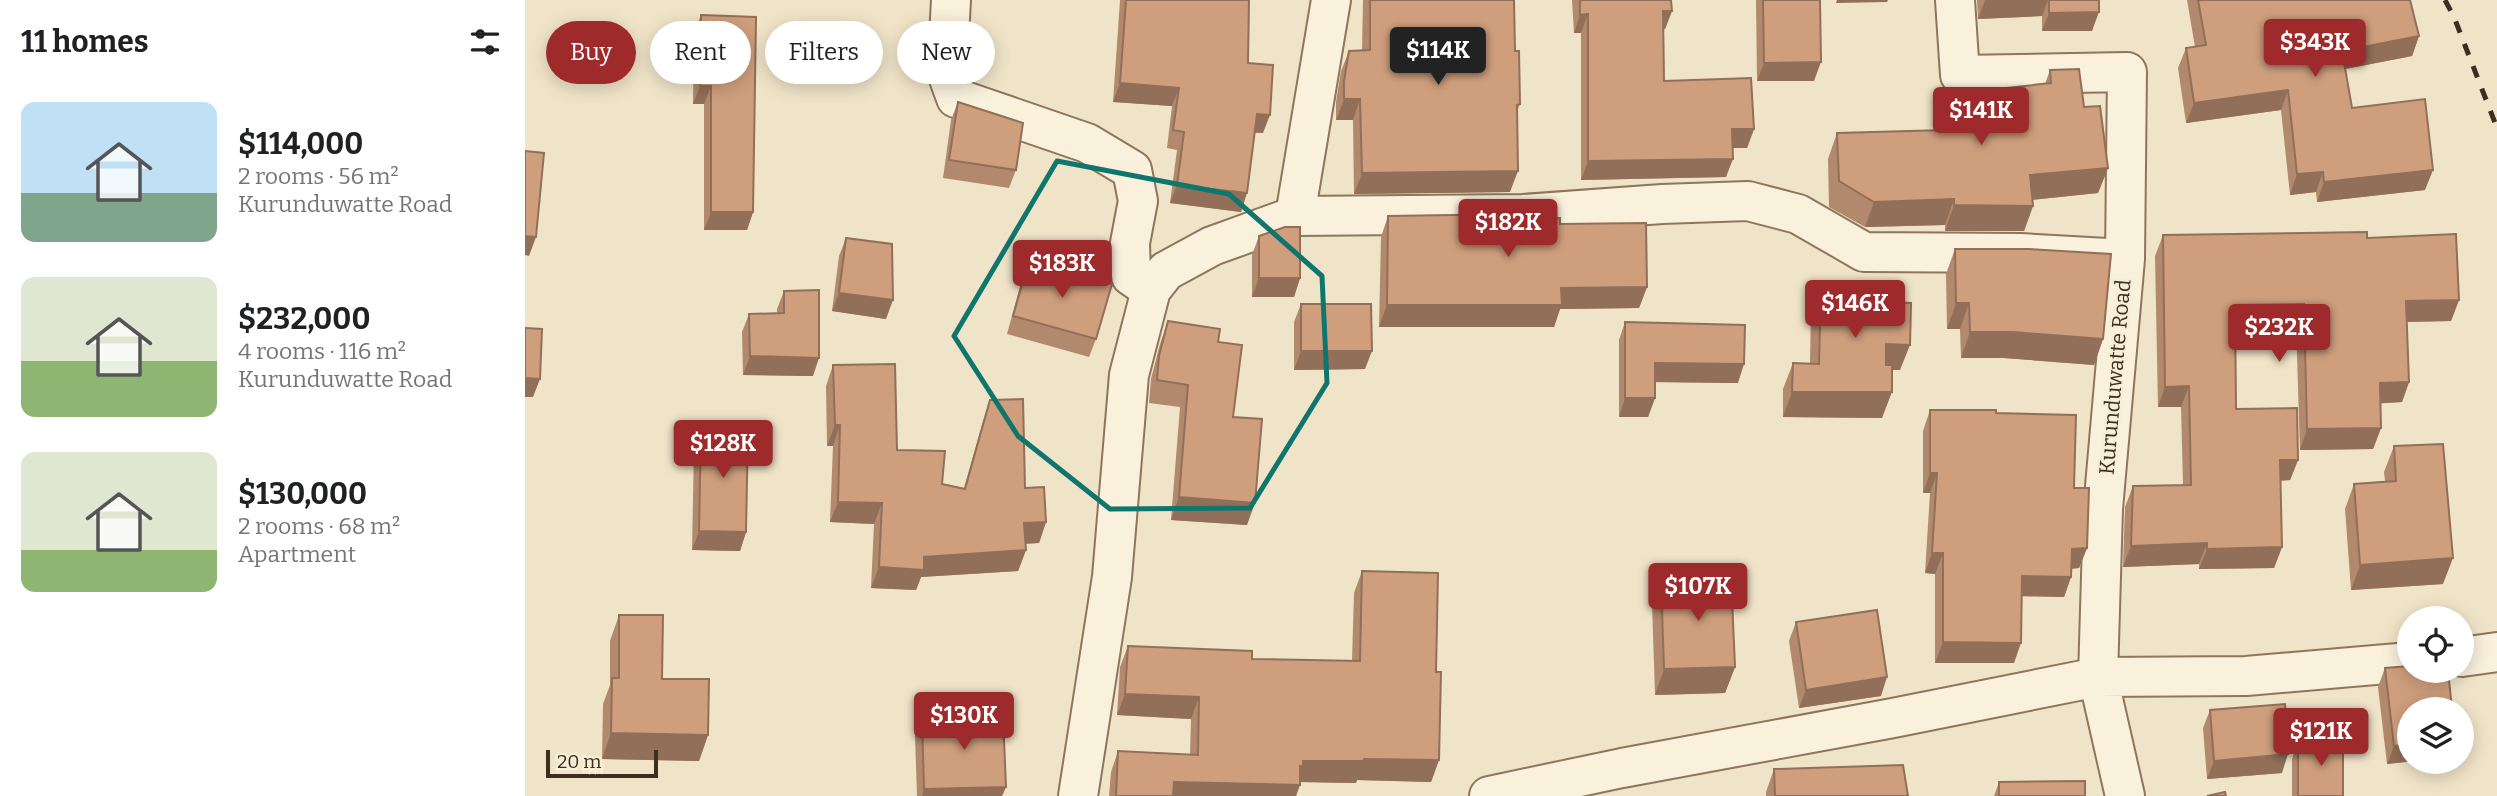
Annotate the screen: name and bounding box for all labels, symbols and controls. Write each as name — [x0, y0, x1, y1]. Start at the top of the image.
pin: $343K — [2266, 20, 2364, 79]
chip: Buy — [546, 21, 636, 84]
chip: Rent — [650, 21, 751, 84]
chip: Filters — [765, 21, 883, 84]
chip: New — [897, 21, 995, 84]
icon: filters — [466, 23, 504, 61]
text: 11 homes — [21, 24, 149, 60]
pin: $114K — [1389, 28, 1487, 87]
text: $343K — [2280, 28, 2350, 56]
text: $114K — [1406, 36, 1470, 64]
pin: $141K — [1932, 88, 2030, 147]
text: $141K — [1949, 96, 2013, 124]
text: $114,000 — [238, 126, 363, 162]
icon: home — [77, 130, 161, 214]
text: 2 rooms · 56 m² — [238, 162, 399, 190]
text: Kurunduwatte Road — [238, 190, 452, 218]
pin: $182K — [1459, 200, 1557, 259]
text: $182K — [1474, 208, 1542, 236]
pin: $183K — [1013, 240, 1111, 300]
text: $183K — [1029, 249, 1095, 277]
street label: Kurunduwatte Road — [2094, 278, 2136, 476]
pin: $146K — [1806, 280, 1904, 340]
text: $146K — [1821, 289, 1889, 317]
text: $232,000 — [238, 301, 370, 337]
pin: $232K — [2230, 304, 2328, 364]
icon: home — [77, 305, 161, 389]
text: $232K — [2244, 313, 2314, 341]
text: 4 rooms · 116 m² — [238, 337, 406, 365]
text: Kurunduwatte Road — [238, 365, 452, 393]
pin: $128K — [674, 420, 772, 480]
text: $128K — [690, 429, 756, 457]
text: $130,000 — [238, 476, 367, 512]
icon: home — [77, 480, 161, 564]
text: 2 rooms · 68 m² — [238, 512, 400, 540]
text: Apartment — [238, 540, 356, 568]
pin: $107K — [1649, 564, 1747, 623]
text: $107K — [1664, 572, 1732, 600]
map controls — [2397, 606, 2474, 774]
button: locate — [2397, 606, 2474, 683]
pin: $130K — [915, 692, 1013, 752]
button: layers — [2397, 697, 2474, 774]
text: $130K — [930, 701, 998, 729]
pin: $121K — [2272, 708, 2370, 768]
text: $121K — [2289, 717, 2353, 745]
scale bar — [546, 747, 658, 779]
text: 20 m — [557, 750, 601, 773]

